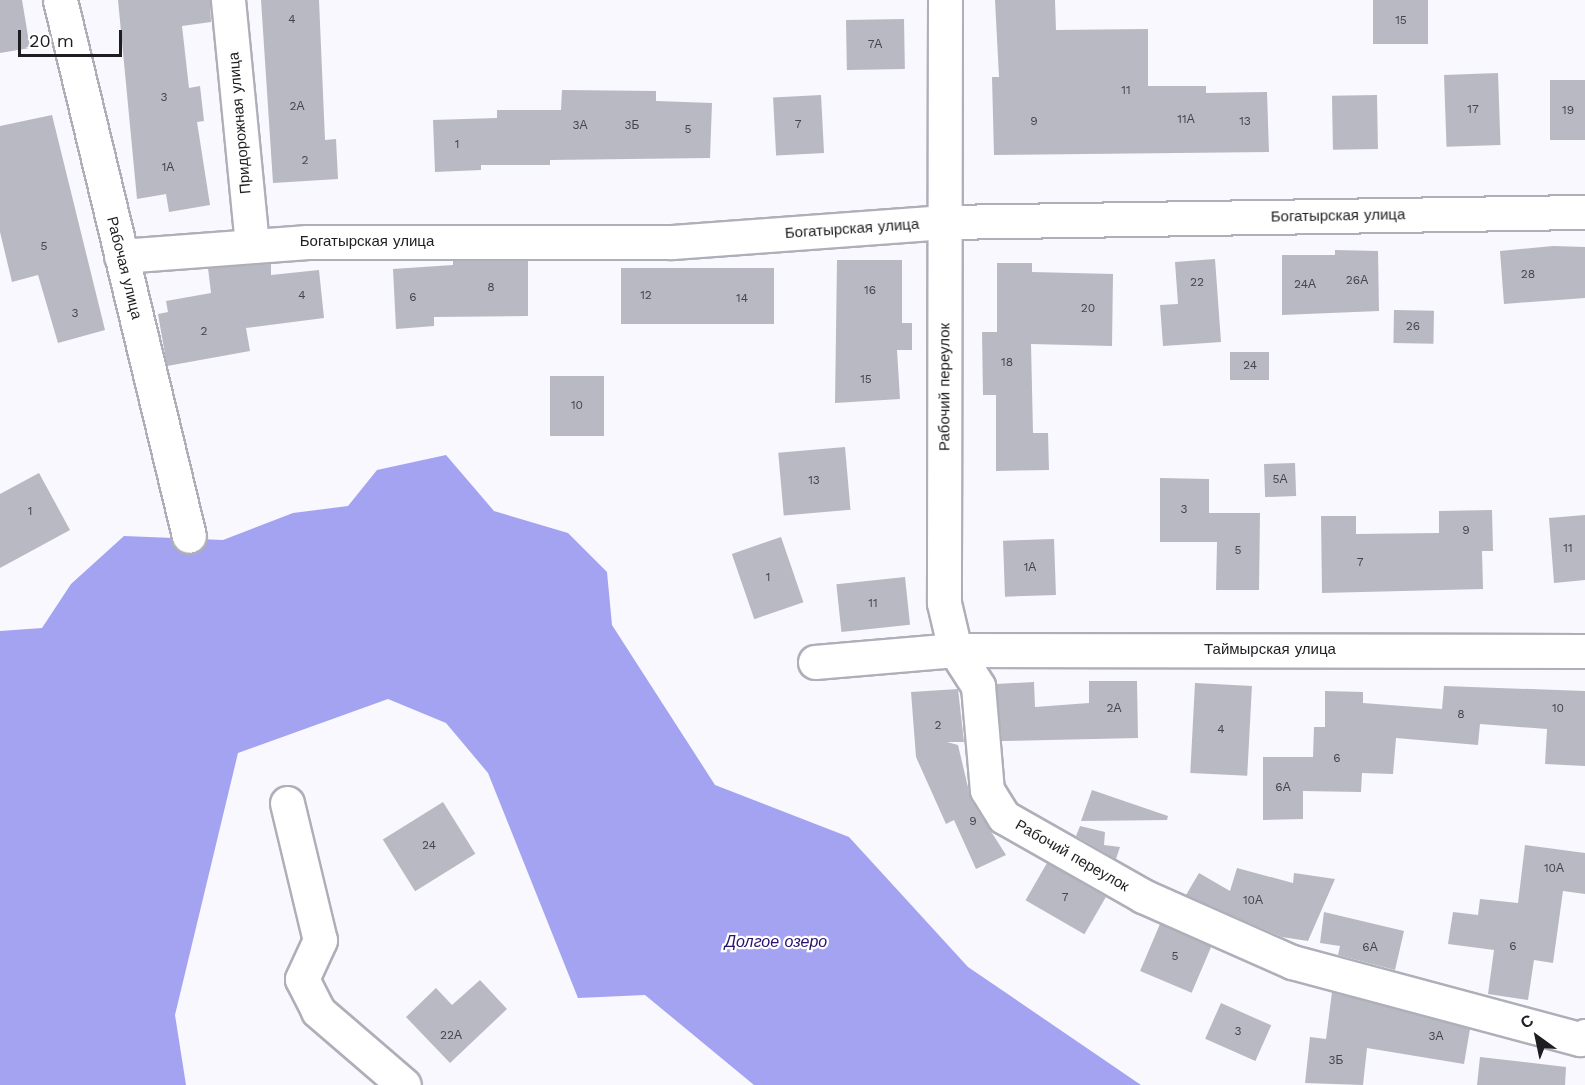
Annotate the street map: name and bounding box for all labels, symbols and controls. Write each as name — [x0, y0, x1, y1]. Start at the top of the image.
house number: 4 — [288, 13, 296, 27]
house number: 15 — [1395, 14, 1407, 28]
scale bar — [21, 18, 124, 56]
text: 20 m — [29, 30, 74, 51]
house number: 7А — [868, 38, 882, 52]
street label: Придорожная улица — [225, 51, 255, 195]
house number: 11 — [1121, 84, 1131, 98]
house number: 3 — [161, 91, 167, 105]
house number: 2А — [290, 100, 304, 114]
house number: 17 — [1467, 103, 1479, 117]
house number: 19 — [1562, 104, 1574, 118]
house number: 11А — [1177, 113, 1195, 127]
house number: 9 — [1030, 115, 1038, 129]
house number: 13 — [1239, 115, 1251, 129]
house number: 7 — [795, 118, 801, 132]
house number: 3А — [573, 119, 587, 133]
house number: 3Б — [625, 119, 639, 133]
house number: 5 — [685, 123, 691, 137]
house number: 1 — [455, 138, 459, 152]
house number: 2 — [302, 154, 308, 168]
house number: 1А — [162, 161, 174, 175]
street label: Богатырская улица — [1271, 206, 1405, 226]
street label: Рабочая улица — [103, 215, 145, 321]
street label: Богатырская улица — [784, 215, 920, 243]
street label: Богатырская улица — [300, 233, 434, 251]
house number: 5 — [41, 240, 47, 254]
house number: 28 — [1521, 268, 1535, 282]
house number: 26А — [1346, 274, 1368, 288]
house number: 22 — [1190, 276, 1204, 290]
house number: 24А — [1294, 278, 1316, 292]
house number: 8 — [487, 281, 495, 295]
house number: 16 — [864, 284, 876, 298]
house number: 4 — [298, 289, 306, 303]
house number: 12 — [640, 289, 652, 303]
house number: 6 — [409, 291, 417, 305]
house number: 14 — [736, 292, 748, 306]
house number: 20 — [1081, 302, 1095, 316]
house number: 3 — [72, 307, 78, 321]
house number: 26 — [1406, 320, 1420, 334]
street label: Рабочий переулок — [936, 323, 954, 451]
house number: 2 — [201, 325, 207, 339]
house number: 18 — [1001, 356, 1013, 370]
house number: 24 — [1243, 359, 1257, 373]
house number: 15 — [860, 373, 872, 387]
house number: 10 — [571, 399, 583, 413]
house number: 5А — [1273, 473, 1287, 487]
house number: 13 — [808, 474, 820, 488]
house number: 3 — [1181, 503, 1187, 517]
house number: 1 — [28, 505, 32, 519]
house number: 9 — [1462, 524, 1470, 538]
house number: 11 — [1563, 542, 1573, 556]
house number: 5 — [1235, 544, 1241, 558]
house number: 7 — [1357, 556, 1363, 570]
house number: 1А — [1024, 561, 1036, 575]
house number: 1 — [766, 571, 770, 585]
house number: 11 — [868, 597, 878, 611]
street label: Таймырская улица — [1204, 641, 1336, 659]
house number: 2А — [1107, 702, 1121, 716]
house number: 10 — [1552, 702, 1564, 716]
house number: 8 — [1457, 708, 1465, 722]
house number: 2 — [935, 719, 941, 733]
house number: 4 — [1217, 723, 1225, 737]
house number: 6 — [1333, 752, 1341, 766]
house number: 6А — [1275, 781, 1291, 795]
house number: 9 — [969, 815, 977, 829]
street label: Рабочий переулок — [1012, 816, 1132, 896]
house number: 24 — [422, 839, 436, 853]
house number: 10А — [1544, 862, 1564, 876]
house number: 7 — [1062, 891, 1068, 905]
house number: 10А — [1243, 894, 1263, 908]
water label: Долгое озеро — [725, 932, 827, 952]
house number: 6 — [1509, 940, 1517, 954]
house number: 6А — [1362, 941, 1378, 955]
house number: 5 — [1172, 950, 1178, 964]
north arrow — [1507, 1007, 1567, 1067]
text: С — [1517, 1010, 1537, 1033]
house number: 3 — [1235, 1025, 1241, 1039]
house number: 22А — [440, 1029, 462, 1043]
house number: 3А — [1429, 1030, 1443, 1044]
house number: 3Б — [1329, 1054, 1343, 1068]

